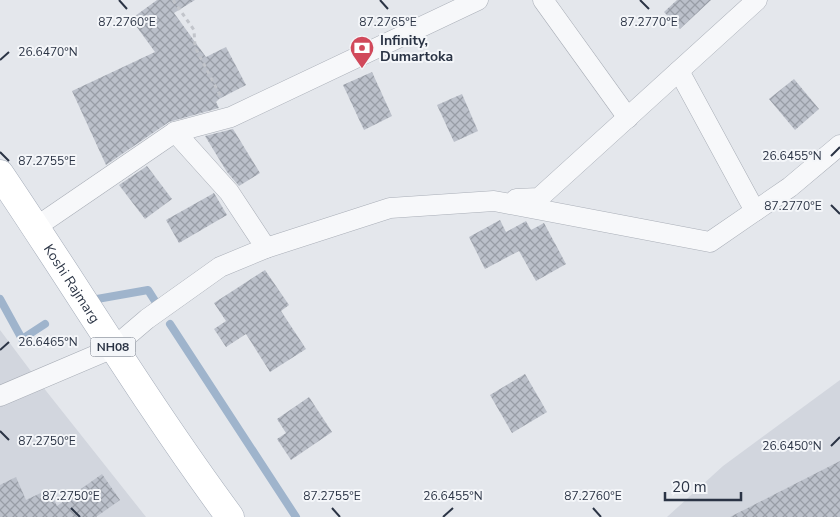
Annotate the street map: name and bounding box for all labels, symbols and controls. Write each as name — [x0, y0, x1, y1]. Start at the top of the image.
text: 87.2760°E — [98, 14, 156, 30]
text: 87.2765°E — [359, 14, 417, 30]
text: 87.2770°E — [620, 14, 678, 30]
place label: Infinity, Dumartoka — [380, 31, 453, 66]
bank icon: Infinity, Dumartoka — [349, 35, 375, 69]
text: 26.6470°N — [18, 44, 78, 60]
text: 26.6455°N — [762, 148, 822, 164]
text: 87.2755°E — [18, 153, 76, 169]
text: 87.2770°E — [764, 198, 822, 214]
street label: Koshi Rajmarg — [39, 241, 104, 327]
text: 26.6465°N — [18, 334, 78, 350]
road number: NH08 — [90, 338, 136, 357]
text: 87.2750°E — [18, 433, 76, 449]
text: 26.6450°N — [762, 438, 822, 454]
scale bar — [665, 470, 741, 502]
text: 20 m — [672, 477, 707, 497]
text: 87.2750°E — [42, 488, 100, 504]
text: 87.2755°E — [303, 488, 361, 504]
text: 26.6455°N — [423, 488, 483, 504]
text: 87.2760°E — [564, 488, 622, 504]

